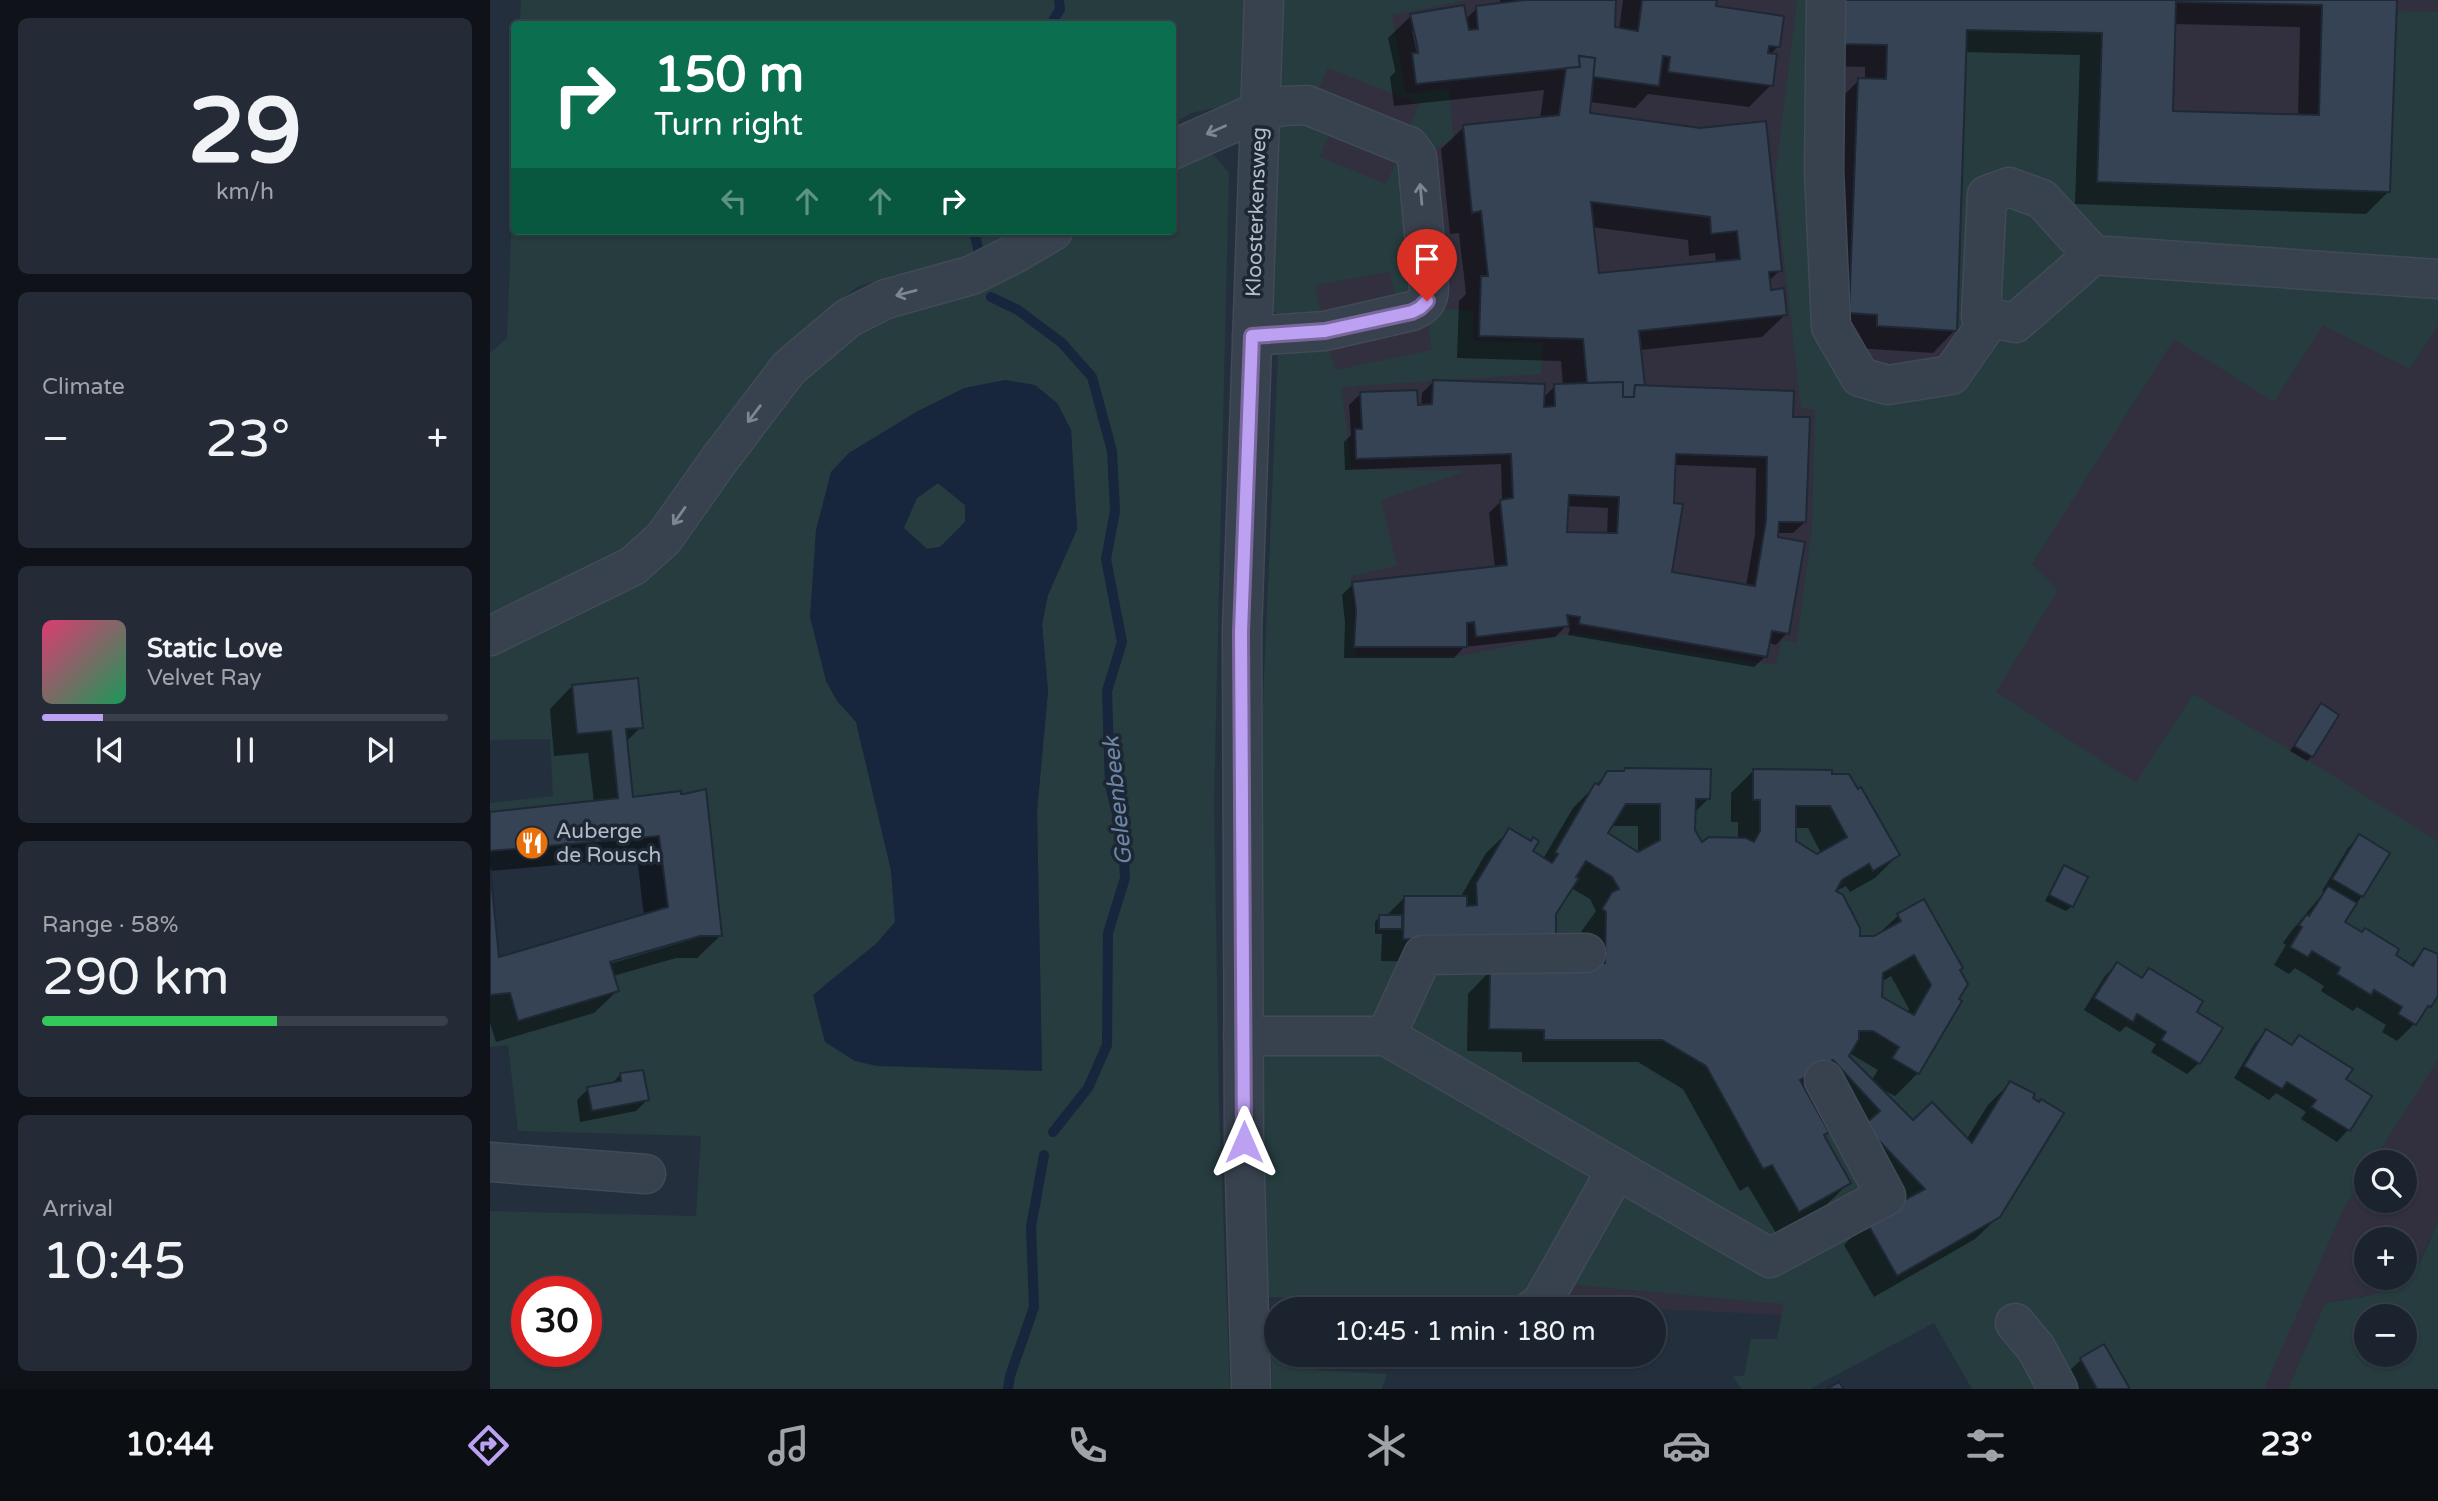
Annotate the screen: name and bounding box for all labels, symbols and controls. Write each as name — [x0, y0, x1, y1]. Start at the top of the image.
text: 150 m — [654, 46, 804, 105]
icon: right — [539, 49, 630, 140]
text: 29 — [188, 77, 302, 187]
text: Turn right — [654, 106, 803, 144]
one-way arrow — [1206, 124, 1227, 137]
street label: Kloosterkensweg — [1241, 127, 1272, 297]
text: km/h — [216, 178, 274, 206]
icon: left — [715, 182, 753, 220]
icon: ahead — [788, 182, 826, 220]
icon: ahead — [861, 182, 899, 220]
icon: right — [934, 182, 972, 220]
one-way arrow — [1414, 183, 1427, 206]
pin — [1397, 229, 1457, 301]
icon: arrive — [1408, 240, 1446, 278]
one-way arrow — [896, 287, 918, 300]
text: Climate — [42, 373, 125, 401]
one-way arrow — [747, 404, 761, 423]
text: 23° — [205, 408, 290, 471]
text: − — [42, 416, 69, 462]
text: + — [427, 416, 448, 462]
one-way arrow — [672, 506, 686, 525]
text: Static Love — [147, 633, 283, 664]
text: Velvet Ray — [147, 664, 262, 692]
icon: previous — [91, 731, 129, 769]
icon: pause — [226, 731, 264, 769]
icon: next — [361, 731, 399, 769]
water label: Geleenbeek — [1097, 734, 1139, 867]
place label: Auberge de Rousch — [556, 819, 661, 868]
restaurant icon: Auberge de Rousch — [513, 824, 551, 862]
text: Range · 58% — [42, 911, 178, 939]
text: 290 km — [42, 946, 230, 1009]
position arrow — [1207, 1105, 1281, 1179]
map controls — [2354, 1150, 2417, 1367]
button: search — [2354, 1150, 2417, 1213]
text: Arrival — [42, 1195, 113, 1223]
button: + — [2354, 1227, 2417, 1290]
text: 10:45 — [42, 1230, 186, 1293]
speed limit sign: 30 — [511, 1276, 602, 1367]
button: − — [2354, 1304, 2417, 1367]
text: 10:45 · 1 min · 180 m — [1334, 1316, 1596, 1347]
icon: directions — [464, 1421, 513, 1470]
icon: music — [764, 1421, 813, 1470]
icon: phone — [1063, 1421, 1112, 1470]
icon: climate — [1362, 1421, 1411, 1470]
icon: car — [1662, 1421, 1711, 1470]
icon: filters — [1961, 1421, 2010, 1470]
text: 10:44 — [125, 1426, 214, 1464]
text: 23° — [2260, 1426, 2313, 1464]

